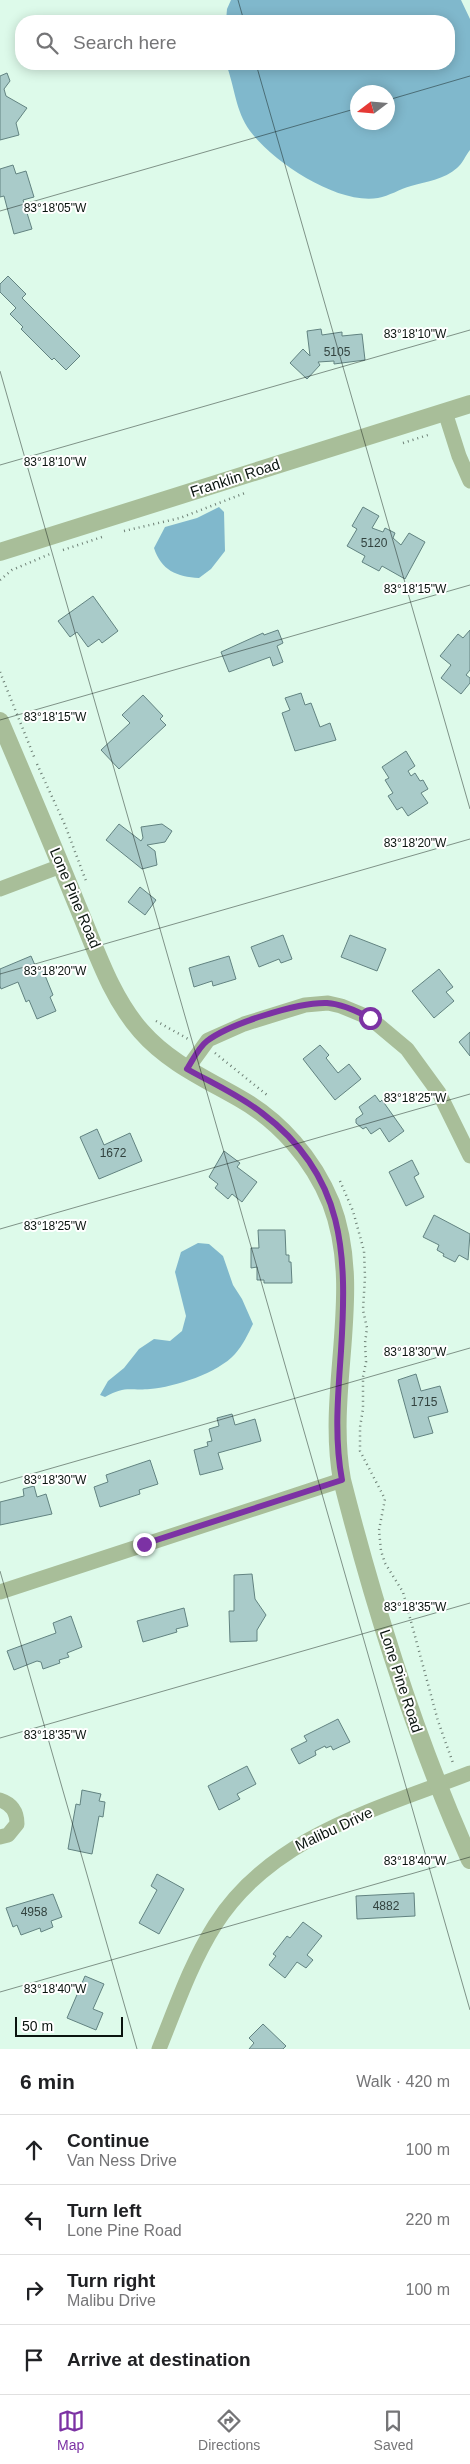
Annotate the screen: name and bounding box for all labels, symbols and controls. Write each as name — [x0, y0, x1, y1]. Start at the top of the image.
search box — [15, 15, 455, 70]
icon: search — [33, 29, 61, 57]
text: Search here — [73, 32, 177, 53]
north arrow — [350, 85, 395, 130]
text: 83°18'05"W — [24, 201, 87, 215]
text: 83°18'10"W — [384, 327, 447, 341]
house number: 5105 — [324, 345, 351, 359]
text: 83°18'10"W — [24, 455, 87, 469]
street label: Franklin Road — [188, 455, 282, 500]
house number: 5120 — [361, 536, 388, 550]
text: 83°18'15"W — [384, 582, 447, 596]
text: 83°18'15"W — [24, 710, 87, 724]
text: 83°18'20"W — [384, 836, 447, 850]
street label: Lone Pine Road — [47, 845, 104, 951]
text: 83°18'20"W — [24, 964, 87, 978]
route start — [359, 1007, 382, 1030]
text: 83°18'25"W — [384, 1091, 447, 1105]
house number: 1672 — [100, 1146, 127, 1160]
text: 83°18'25"W — [24, 1219, 87, 1233]
text: 83°18'30"W — [384, 1345, 447, 1359]
house number: 1715 — [411, 1395, 438, 1409]
text: 83°18'30"W — [24, 1473, 87, 1487]
route end — [133, 1533, 156, 1556]
text: 83°18'35"W — [384, 1600, 447, 1614]
street label: Lone Pine Road — [377, 1627, 426, 1735]
text: 83°18'35"W — [24, 1728, 87, 1742]
street label: Malibu Drive — [292, 1803, 375, 1854]
text: 83°18'40"W — [384, 1854, 447, 1868]
house number: 4882 — [373, 1899, 400, 1913]
house number: 4958 — [21, 1905, 48, 1919]
text: 83°18'40"W — [24, 1982, 87, 1996]
scale bar — [15, 2014, 122, 2037]
text: 50 m — [22, 2018, 53, 2034]
text: 6 min — [20, 2070, 75, 2093]
text: Walk · 420 m — [356, 2073, 450, 2090]
text: Continue — [67, 2130, 149, 2151]
icon: ahead — [20, 2136, 48, 2164]
text: 100 m — [406, 2141, 450, 2158]
text: Van Ness Drive — [67, 2152, 177, 2169]
text: Turn left — [67, 2200, 142, 2221]
icon: left — [20, 2206, 48, 2234]
text: 220 m — [406, 2211, 450, 2228]
text: Lone Pine Road — [67, 2222, 182, 2239]
text: Turn right — [67, 2270, 155, 2291]
icon: right — [20, 2276, 48, 2304]
text: 100 m — [406, 2281, 450, 2298]
text: Malibu Drive — [67, 2292, 156, 2309]
icon: arrive — [20, 2346, 48, 2374]
text: Arrive at destination — [67, 2349, 251, 2370]
tab: Map — [57, 2407, 85, 2453]
tab: Directions — [198, 2407, 260, 2453]
tab: Saved — [374, 2407, 413, 2453]

